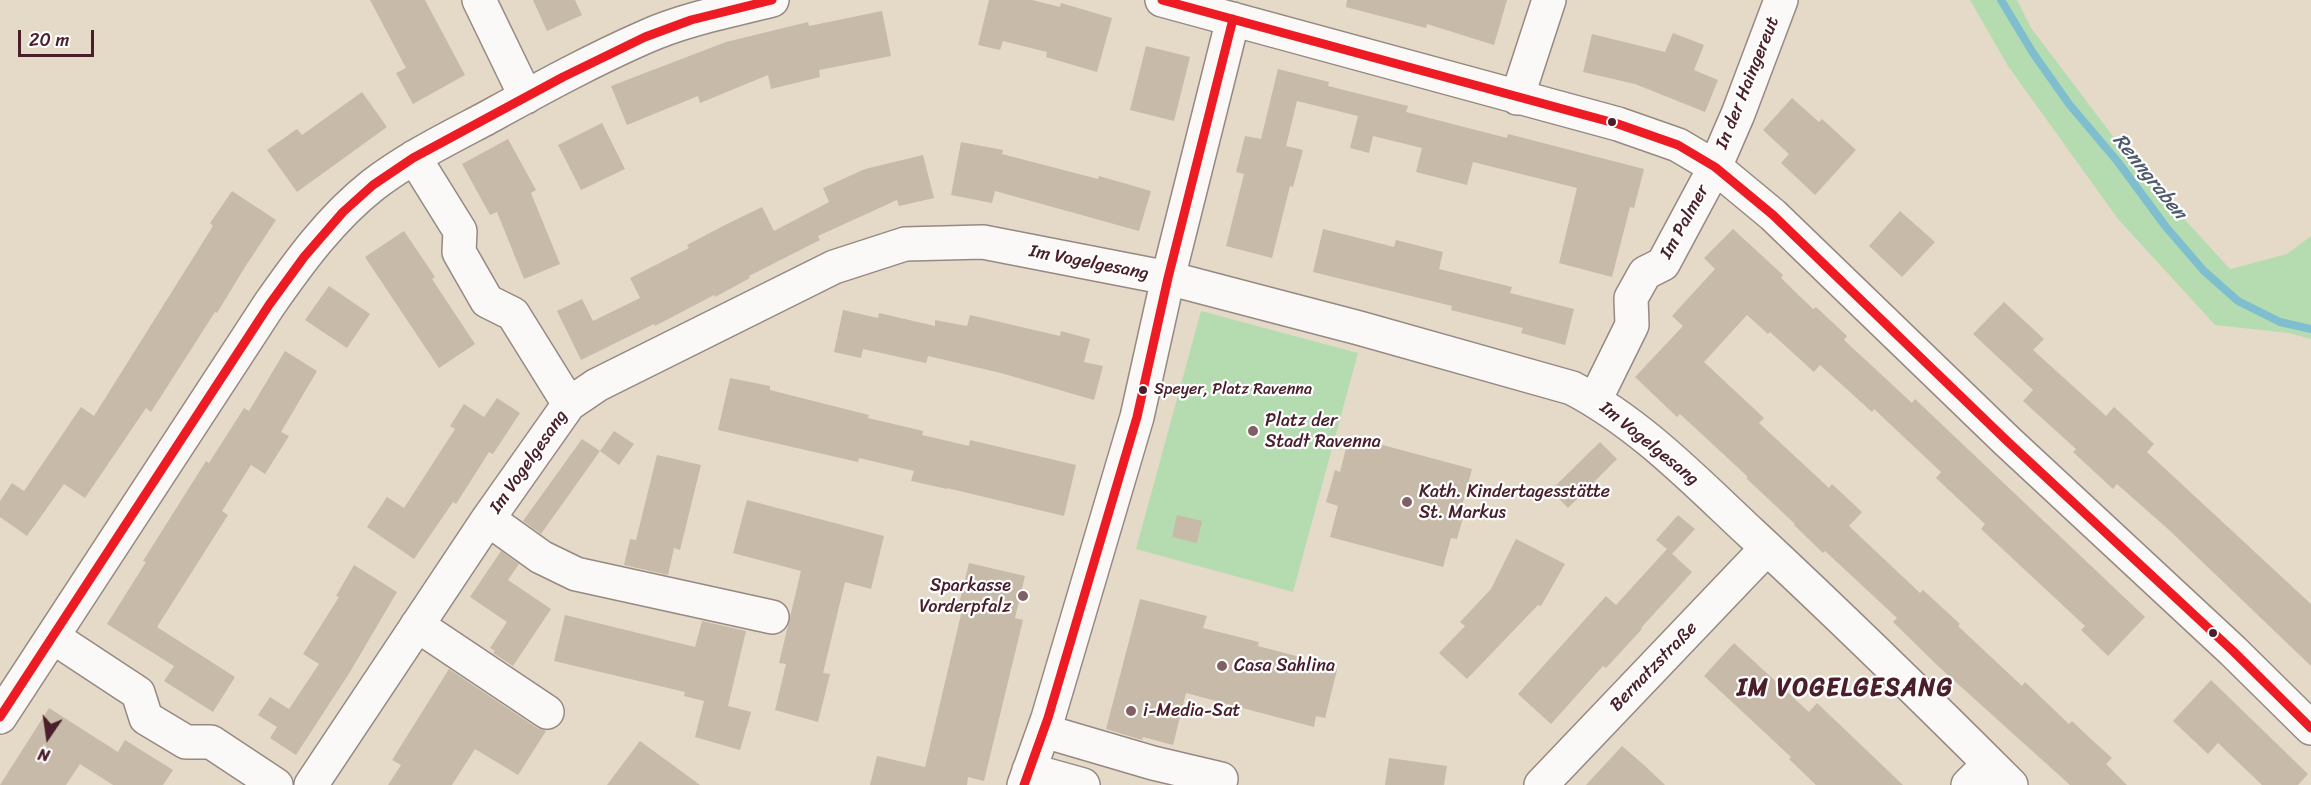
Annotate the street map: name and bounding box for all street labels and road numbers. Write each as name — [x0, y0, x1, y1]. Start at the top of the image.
street label: In der Haingereut — [1712, 14, 1784, 152]
street label: Im Palmer — [1656, 181, 1714, 263]
street label: Im Vogelgesang — [1027, 241, 1151, 285]
street label: Im Vogelgesang — [1595, 397, 1703, 491]
street label: Im Vogelgesang — [485, 406, 573, 518]
street label: Bernatzstraße — [1606, 618, 1702, 716]

